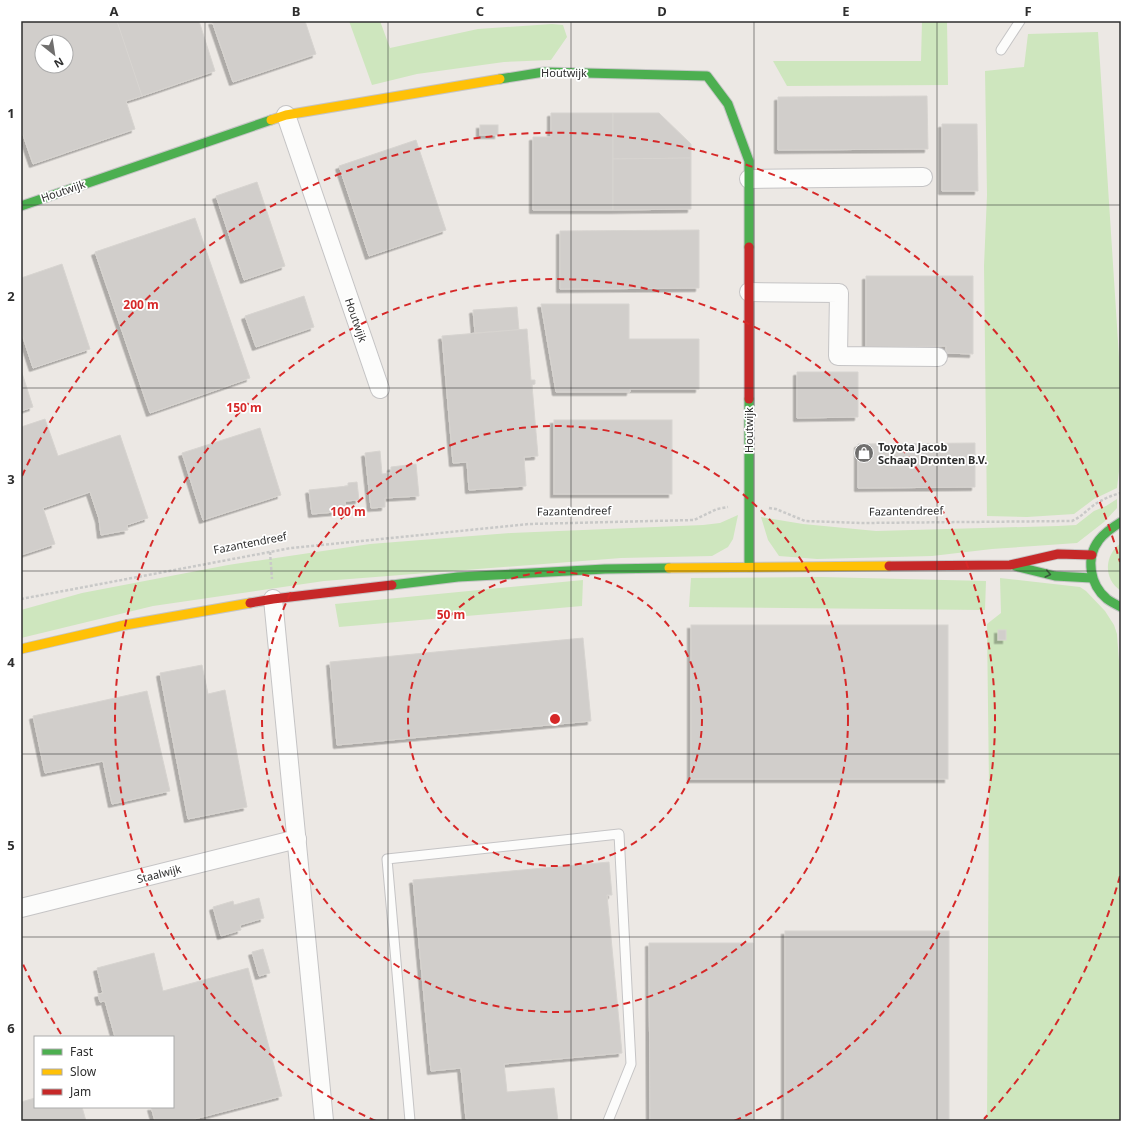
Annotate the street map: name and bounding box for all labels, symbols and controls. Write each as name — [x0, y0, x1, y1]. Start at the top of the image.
text: A — [110, 2, 119, 20]
text: B — [292, 2, 300, 20]
text: C — [476, 2, 484, 20]
text: D — [657, 2, 667, 20]
text: E — [842, 2, 850, 20]
text: F — [1024, 2, 1032, 20]
north arrow — [34, 34, 74, 74]
text: N — [52, 54, 67, 72]
street label: Houtwijk — [541, 65, 587, 80]
text: 1 — [7, 104, 15, 122]
street label: Houtwijk — [39, 176, 87, 205]
text: 2 — [7, 287, 15, 305]
text: 200 m — [123, 296, 159, 313]
street label: Houtwijk — [342, 296, 371, 344]
text: 150 m — [226, 399, 262, 416]
street label: Houtwijk — [741, 407, 756, 453]
place label: Toyota Jacob Schaap Dronten B.V. — [878, 439, 987, 467]
shop icon: Toyota Jacob Schaap Dronten B.V. — [853, 442, 875, 464]
text: 3 — [7, 470, 15, 488]
street label: Fazantendreef — [537, 502, 612, 519]
street label: Fazantendreef — [869, 502, 944, 519]
text: 100 m — [330, 503, 366, 520]
street label: Fazantendreef — [212, 528, 289, 557]
one-way arrow — [1045, 570, 1051, 578]
text: 50 m — [437, 606, 465, 623]
text: 4 — [7, 653, 15, 671]
centre of rings — [548, 712, 562, 726]
text: 5 — [7, 836, 15, 854]
street label: Staalwijk — [135, 861, 183, 886]
text: 6 — [7, 1019, 15, 1037]
legend — [34, 1036, 174, 1108]
text: Fast — [70, 1043, 94, 1060]
text: Slow — [70, 1063, 97, 1080]
text: Jam — [69, 1083, 91, 1100]

